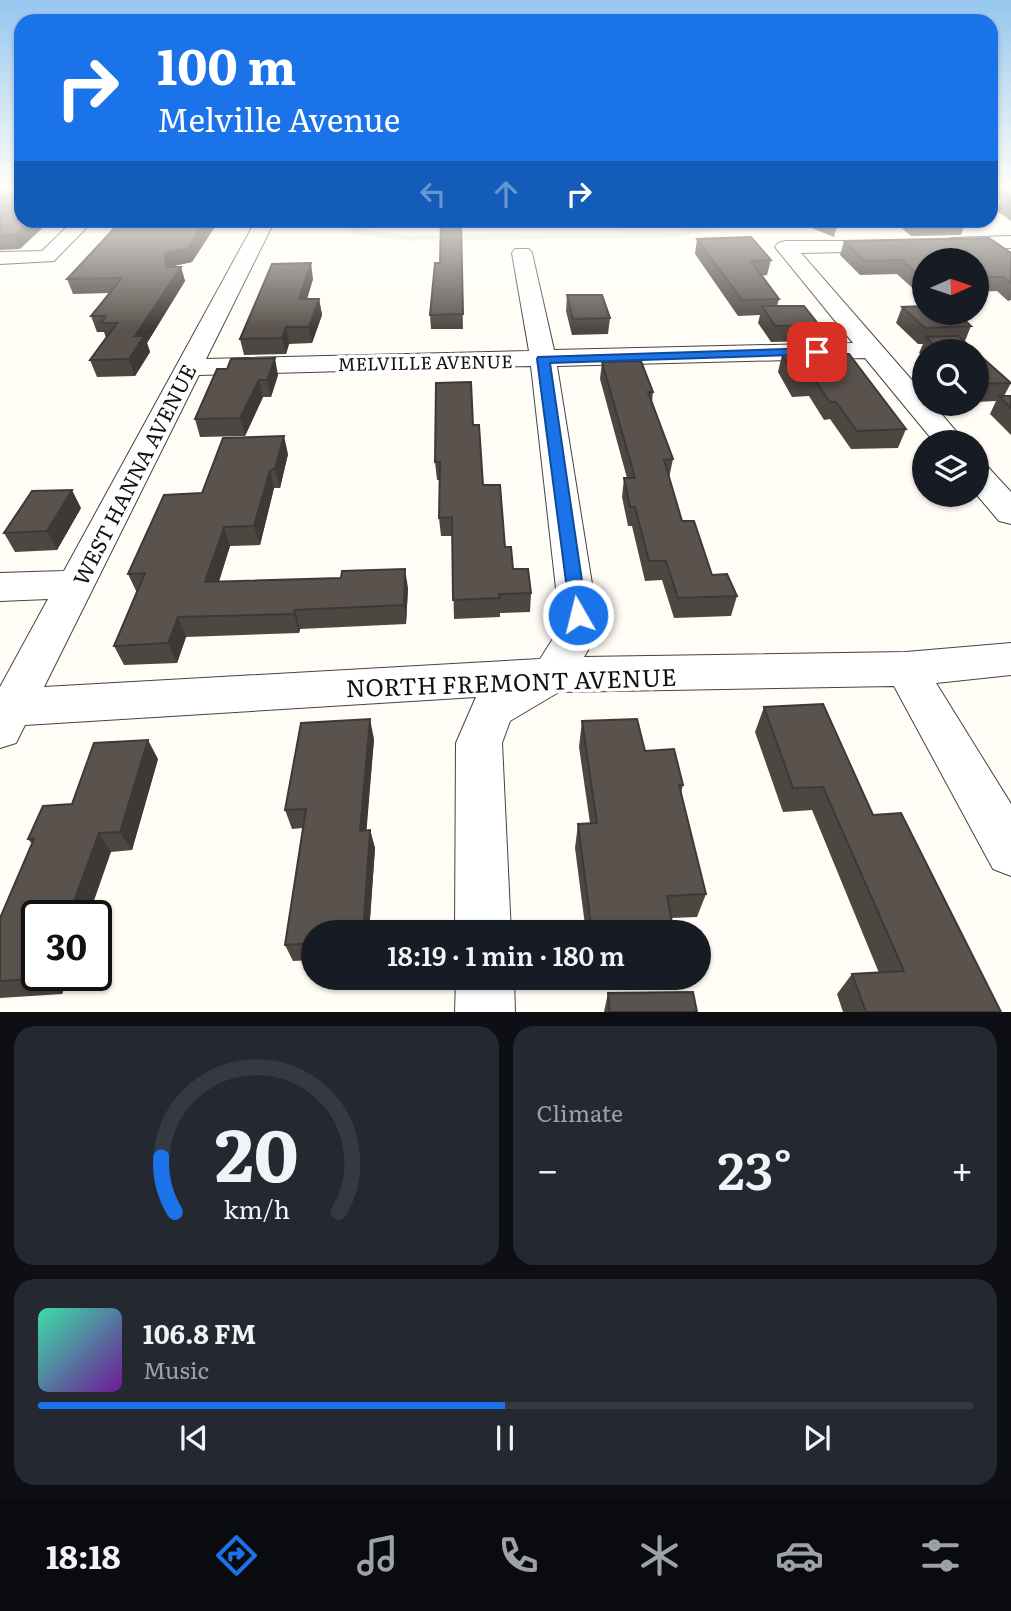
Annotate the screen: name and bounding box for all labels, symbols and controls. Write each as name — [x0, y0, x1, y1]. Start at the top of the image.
text: 100 m — [157, 27, 296, 100]
icon: right — [42, 42, 133, 133]
text: Melville Avenue — [157, 94, 400, 142]
icon: left — [414, 175, 452, 213]
icon: ahead — [487, 175, 525, 213]
icon: right — [560, 175, 598, 213]
north arrow — [912, 248, 989, 326]
map controls — [912, 248, 989, 507]
pin — [787, 322, 847, 382]
icon: arrive — [798, 333, 836, 371]
button: search — [912, 339, 989, 416]
street label: MELVILLE AVENUE — [337, 347, 513, 377]
street label: WEST HANNA AVENUE — [64, 358, 202, 590]
button: layers — [912, 430, 989, 507]
position arrow — [541, 578, 615, 652]
street label: NORTH FREMONT AVENUE — [345, 658, 677, 704]
speed limit sign: 30 — [21, 900, 112, 991]
text: 18:19 · 1 min · 180 m — [387, 935, 625, 974]
text: Climate — [537, 1095, 623, 1129]
text: 20 — [214, 1096, 298, 1204]
text: 23° — [718, 1129, 792, 1206]
text: − — [537, 1139, 559, 1196]
text: + — [951, 1139, 973, 1196]
text: km/h — [223, 1189, 290, 1226]
text: 106.8 FM — [143, 1313, 256, 1352]
text: Music — [143, 1352, 209, 1386]
icon: previous — [175, 1419, 213, 1457]
icon: pause — [486, 1419, 524, 1457]
icon: next — [798, 1419, 836, 1457]
text: 18:18 — [46, 1531, 121, 1579]
icon: directions — [212, 1531, 261, 1580]
icon: music — [353, 1531, 402, 1580]
icon: phone — [494, 1531, 543, 1580]
icon: climate — [635, 1531, 684, 1580]
icon: car — [775, 1531, 824, 1580]
icon: filters — [916, 1531, 965, 1580]

